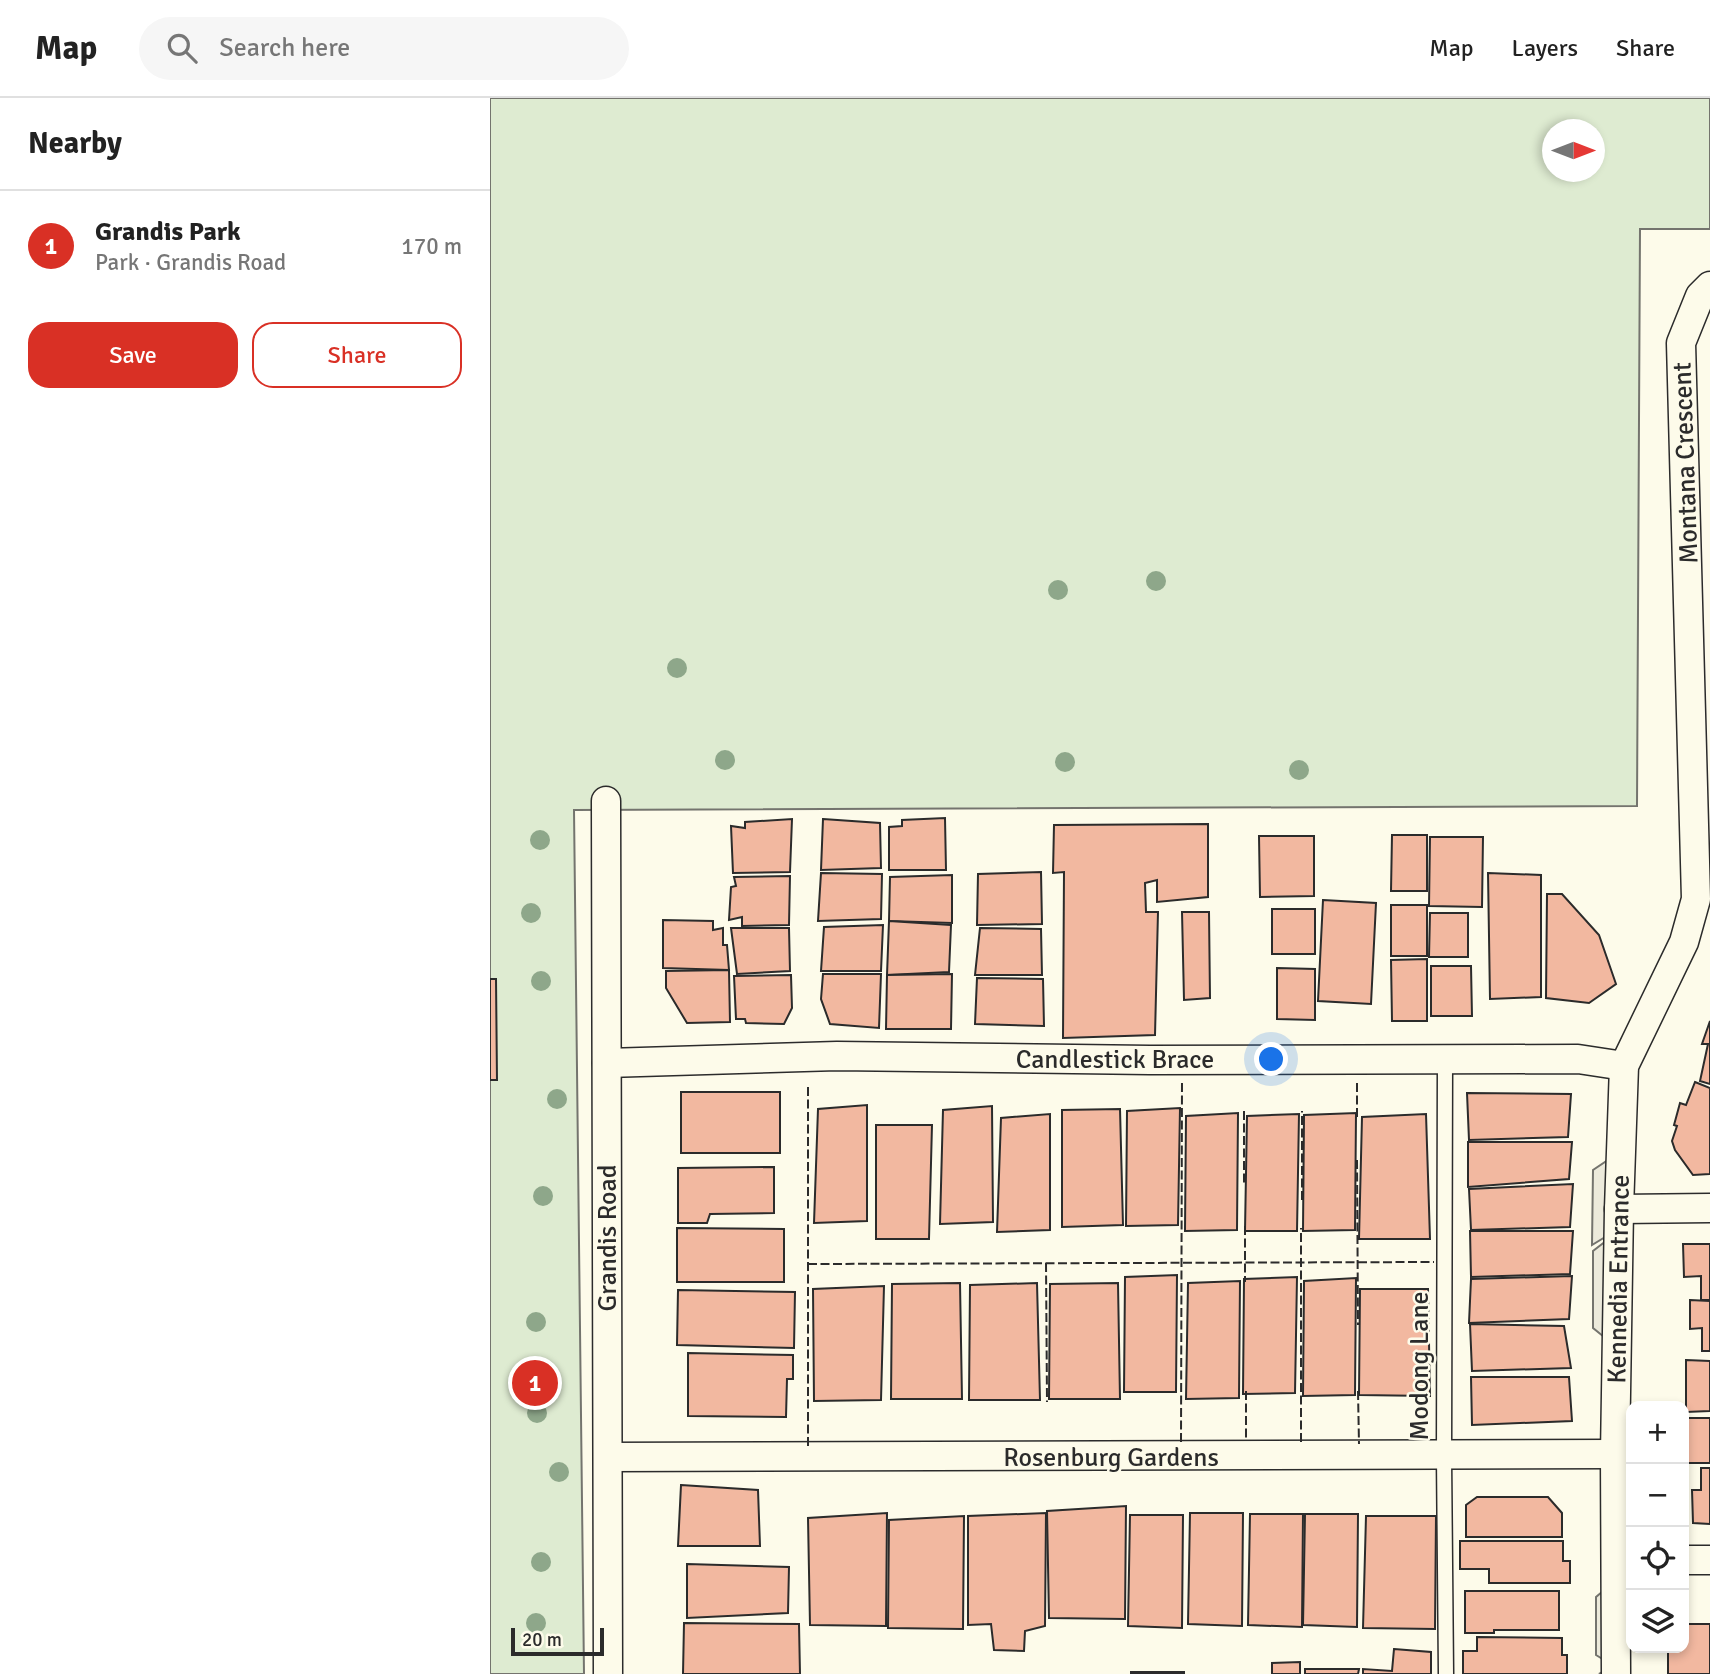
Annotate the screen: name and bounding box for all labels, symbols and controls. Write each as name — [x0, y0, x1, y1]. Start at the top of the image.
search box — [139, 17, 629, 80]
text: Map — [35, 28, 97, 69]
icon: search — [163, 29, 201, 67]
text: Search here — [219, 32, 350, 64]
text: Map — [1429, 33, 1474, 63]
text: Layers — [1512, 33, 1578, 63]
text: Share — [1616, 33, 1675, 63]
north arrow — [1542, 119, 1605, 182]
text: Nearby — [28, 125, 122, 162]
text: Grandis Park — [95, 216, 241, 248]
text: 1 — [45, 232, 57, 261]
text: 170 m — [401, 232, 462, 261]
text: Park · Grandis Road — [95, 248, 286, 277]
button: Save — [28, 322, 238, 388]
button: Share — [252, 322, 462, 388]
street label: Montana Crescent — [1666, 362, 1706, 564]
your location — [1254, 1042, 1288, 1076]
street label: Candlestick Brace — [1016, 1044, 1214, 1076]
street label: Grandis Road — [592, 1165, 624, 1311]
street label: Kennedia Entrance — [1601, 1174, 1637, 1384]
street label: Modong Lane — [1404, 1291, 1436, 1441]
pin: 1 — [512, 1357, 558, 1409]
map controls — [1626, 1401, 1689, 1653]
button: + — [1626, 1401, 1689, 1464]
street label: Rosenburg Gardens — [1003, 1442, 1219, 1474]
button: − — [1626, 1464, 1689, 1527]
button: locate — [1626, 1527, 1689, 1590]
button: layers — [1626, 1590, 1689, 1653]
scale bar — [511, 1625, 604, 1657]
text: 20 m — [522, 1628, 562, 1652]

